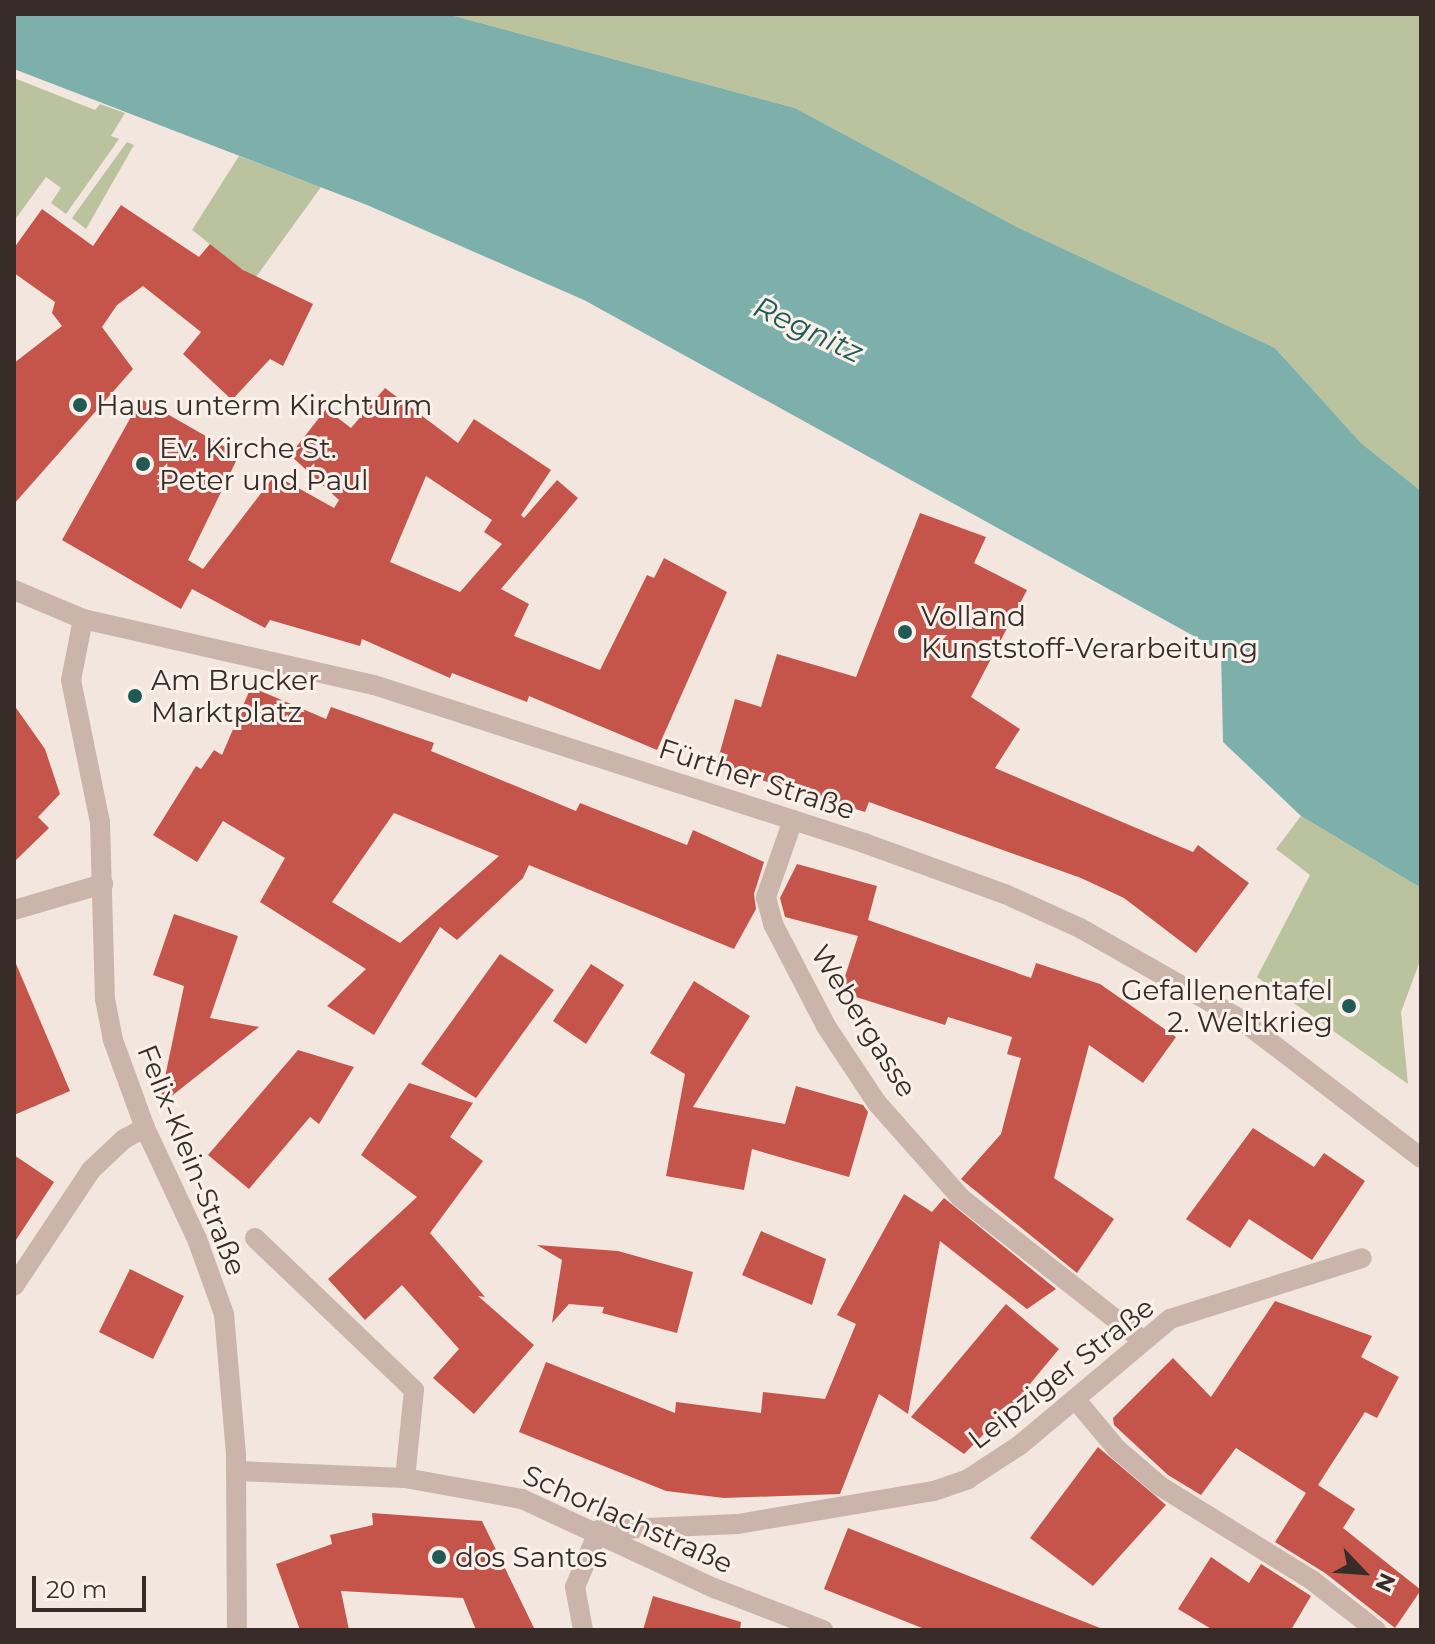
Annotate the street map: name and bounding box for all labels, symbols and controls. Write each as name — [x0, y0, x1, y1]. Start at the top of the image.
water label: Regnitz — [748, 289, 868, 371]
place label: Haus unterm Kirchturm — [96, 388, 432, 422]
marker: Haus unterm Kirchturm — [71, 396, 89, 414]
place label: Ev. Kirche St. Peter und Paul — [159, 431, 369, 497]
marker: Ev. Kirche St. Peter und Paul — [134, 455, 152, 473]
place label: Volland Kunststoff-Verarbeitung — [921, 599, 1258, 665]
marker: Volland Kunststoff-Verarbeitung — [896, 623, 914, 641]
place label: Am Brucker Marktplatz — [151, 663, 319, 729]
marker: Am Brucker Marktplatz — [126, 687, 144, 705]
street label: Fürther Straße — [655, 731, 859, 827]
street label: Webergasse — [804, 939, 924, 1103]
place label: Gefallenentafel 2. Weltkrieg — [1121, 973, 1333, 1039]
marker: Gefallenentafel 2. Weltkrieg — [1340, 997, 1358, 1015]
street label: Felix-Klein-Straße — [130, 1040, 254, 1280]
street label: Leipziger Straße — [961, 1290, 1161, 1456]
street label: Schorlachstraße — [518, 1458, 738, 1580]
north arrow — [1323, 1532, 1403, 1612]
place label: dos Santos — [455, 1540, 607, 1574]
marker: dos Santos — [430, 1548, 448, 1566]
scale bar — [36, 1560, 150, 1610]
text: N — [1369, 1569, 1401, 1596]
text: 20 m — [46, 1575, 107, 1604]

